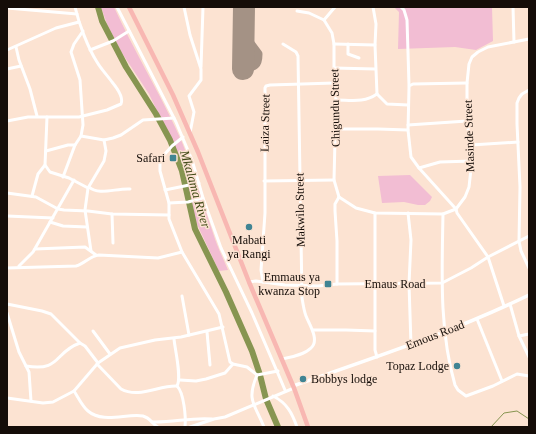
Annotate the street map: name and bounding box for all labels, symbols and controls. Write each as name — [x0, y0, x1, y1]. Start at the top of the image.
street label: Chigundu Street — [327, 68, 343, 147]
street label: Laiza Street — [257, 93, 273, 152]
street label: Masinde Street — [461, 99, 477, 172]
water label: Mkalama River — [177, 147, 214, 231]
place label: Safari — [136, 151, 166, 165]
marker: Safari — [168, 153, 178, 163]
street label: Makwilo Street — [292, 172, 308, 247]
marker: Mabati ya Rangi — [244, 222, 254, 232]
place label: Mabati ya Rangi — [228, 233, 271, 261]
place label: Emmaus ya kwanza Stop — [258, 270, 321, 298]
street label: Emaus Road — [365, 277, 426, 291]
marker: Emmaus ya kwanza Stop — [323, 279, 333, 289]
street label: Emous Road — [404, 317, 466, 353]
place label: Topaz Lodge — [386, 359, 449, 373]
marker: Topaz Lodge — [452, 361, 462, 371]
place label: Bobbys lodge — [311, 372, 377, 386]
marker: Bobbys lodge — [298, 374, 308, 384]

